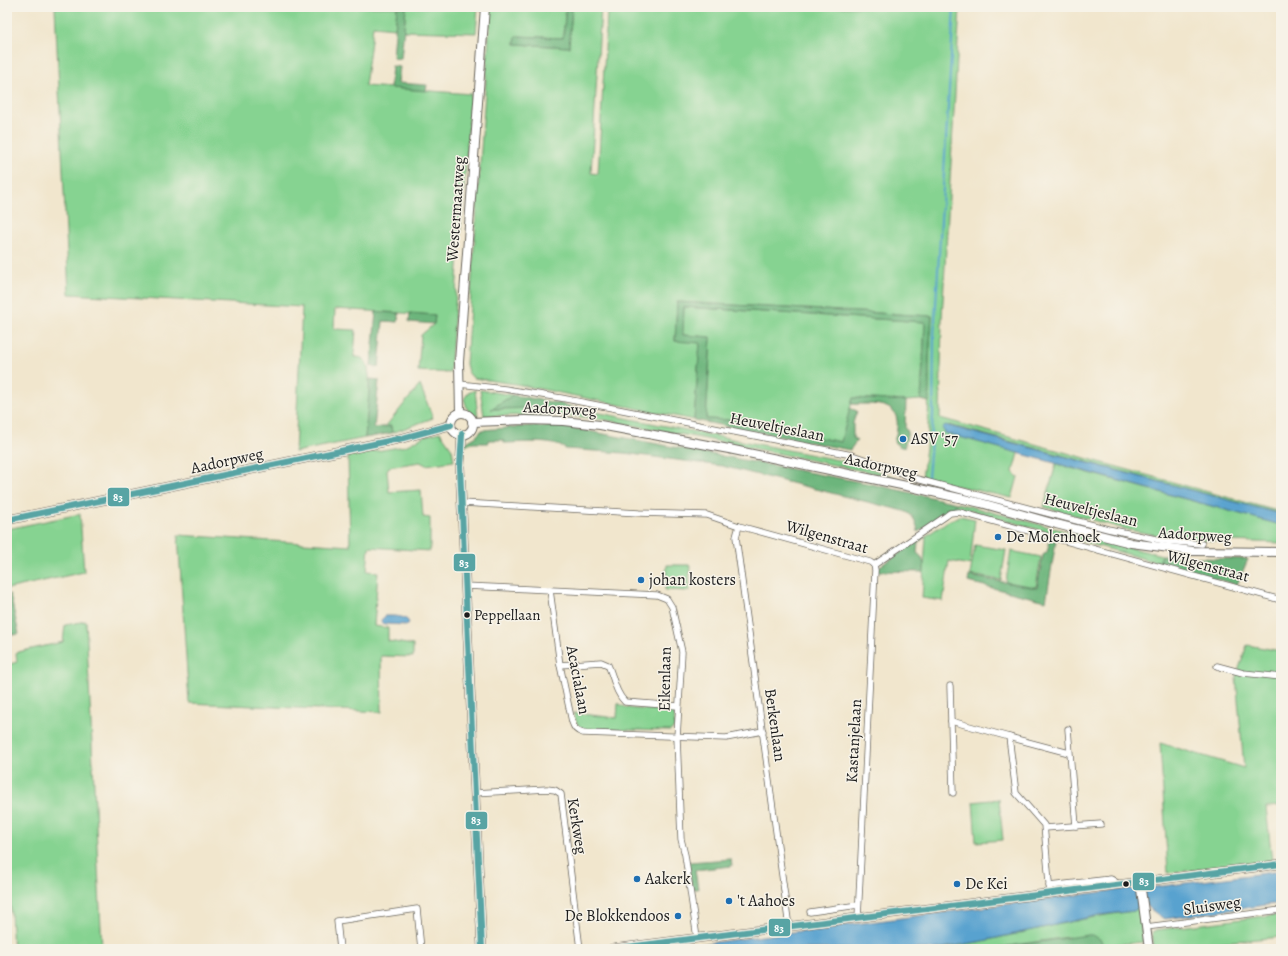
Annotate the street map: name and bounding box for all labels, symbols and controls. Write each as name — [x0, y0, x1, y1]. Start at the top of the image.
street label: Westermaatweg — [441, 156, 471, 263]
street label: Aadorpweg — [522, 396, 597, 422]
street label: Heuveltjeslaan — [728, 407, 826, 447]
place label: ASV '57 — [910, 428, 958, 450]
marker: ASV '57 — [898, 434, 908, 444]
street label: Aadorpweg — [188, 443, 265, 480]
street label: Aadorpweg — [842, 447, 919, 484]
line badge: 83 — [107, 487, 130, 507]
street label: Heuveltjeslaan — [1042, 488, 1140, 532]
text: 83 — [113, 490, 123, 505]
street label: Wilgenstraat — [782, 515, 871, 559]
street label: Aadorpweg — [1156, 521, 1233, 549]
place label: De Molenhoek — [1006, 526, 1100, 548]
marker: De Molenhoek — [993, 532, 1003, 542]
street label: Wilgenstraat — [1163, 544, 1252, 588]
line badge: 83 — [453, 553, 476, 572]
text: 83 — [459, 556, 469, 571]
place label: johan kosters — [649, 569, 736, 591]
marker: johan kosters — [636, 575, 646, 585]
place label: Peppellaan — [474, 605, 540, 625]
marker: Peppellaan — [462, 610, 472, 620]
street label: Acacialaan — [560, 643, 595, 716]
street label: Eikenlaan — [653, 646, 677, 712]
street label: Berkenlaan — [759, 687, 791, 763]
street label: Kastanjelaan — [841, 698, 867, 784]
street label: Kerkweg — [562, 796, 592, 856]
line badge: 83 — [465, 811, 488, 830]
text: 83 — [471, 813, 481, 828]
place label: Aakerk — [644, 868, 691, 890]
line badge: 83 — [1132, 872, 1155, 891]
place label: De Kei — [965, 873, 1008, 895]
marker: Aakerk — [632, 874, 642, 884]
text: 83 — [1139, 874, 1149, 889]
marker: De Kei — [952, 879, 962, 889]
unlabelled marker — [1121, 879, 1131, 889]
place label: 't Aahoes — [737, 890, 795, 912]
street label: Sluisweg — [1182, 891, 1242, 921]
marker: 't Aahoes — [724, 896, 734, 906]
place label: De Blokkendoos — [565, 905, 670, 927]
marker: De Blokkendoos — [673, 911, 683, 921]
line badge: 83 — [768, 918, 791, 937]
text: 83 — [774, 921, 784, 936]

